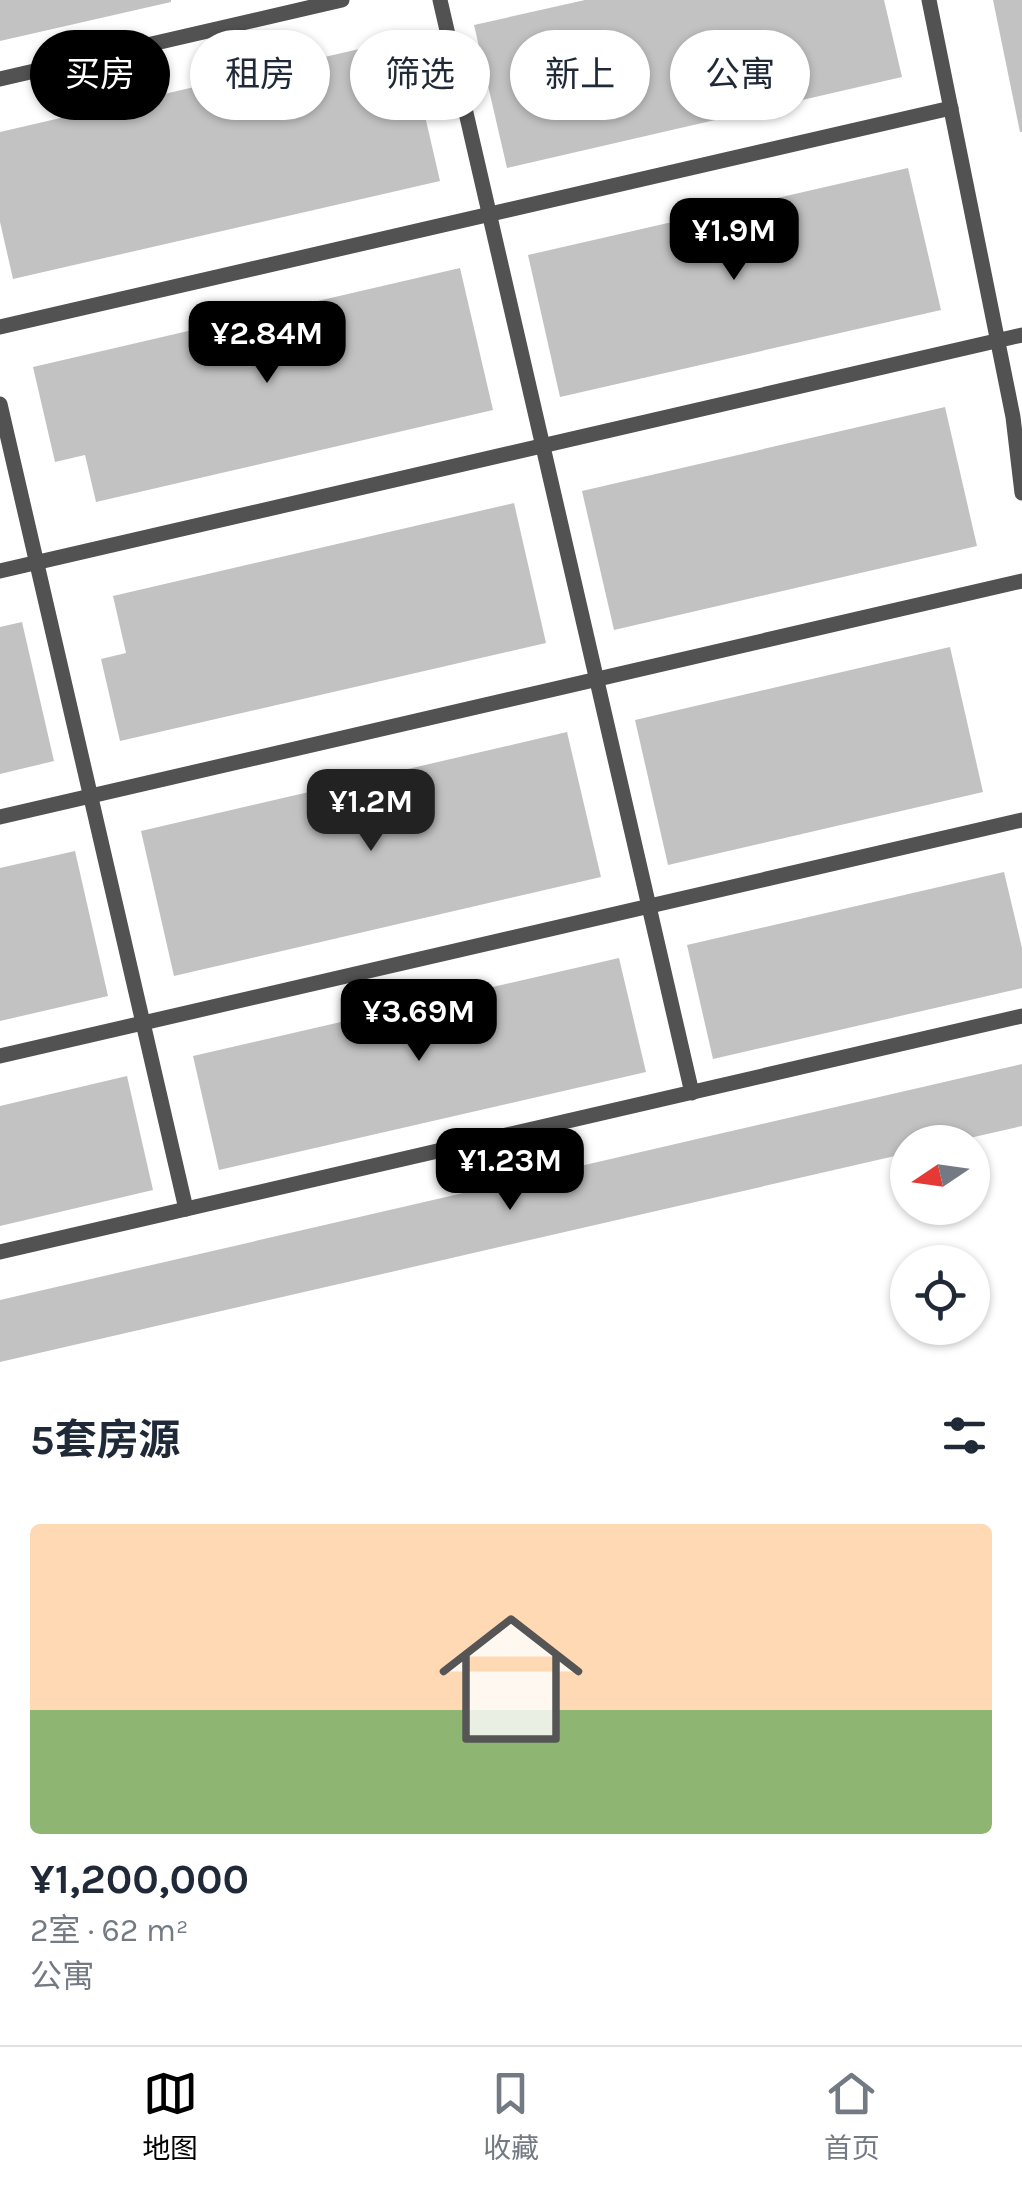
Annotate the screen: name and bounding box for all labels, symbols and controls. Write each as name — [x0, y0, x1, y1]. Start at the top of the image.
chip: 买房 — [30, 30, 170, 120]
chip: 租房 — [190, 30, 330, 120]
chip: 筛选 — [350, 30, 490, 120]
chip: 新上 — [510, 30, 650, 120]
chip: 公寓 — [670, 30, 810, 120]
pin: ¥1.9M — [664, 198, 804, 283]
text: ¥1.9M — [692, 212, 776, 249]
pin: ¥2.84M — [186, 301, 348, 386]
text: ¥2.84M — [211, 315, 323, 352]
pin: ¥1.2M — [301, 769, 441, 854]
text: ¥1.2M — [329, 783, 413, 820]
pin: ¥3.69M — [338, 979, 500, 1064]
text: ¥3.69M — [363, 993, 475, 1030]
north arrow — [890, 1125, 990, 1225]
map controls — [890, 1125, 990, 1345]
pin: ¥1.23M — [429, 1128, 591, 1213]
text: ¥1.23M — [458, 1142, 562, 1179]
button: locate — [890, 1245, 990, 1345]
icon: filters — [937, 1408, 992, 1463]
text: 5套房源 — [30, 1415, 180, 1465]
icon: home — [421, 1589, 601, 1769]
text: ¥1,200,000 — [30, 1854, 249, 1904]
text: 2室 · 62 m² — [30, 1912, 189, 1949]
text: 公寓 — [30, 1958, 94, 1995]
tab: 地图 — [142, 2066, 198, 2166]
tab: 收藏 — [483, 2066, 539, 2166]
tab: 首页 — [824, 2066, 880, 2166]

